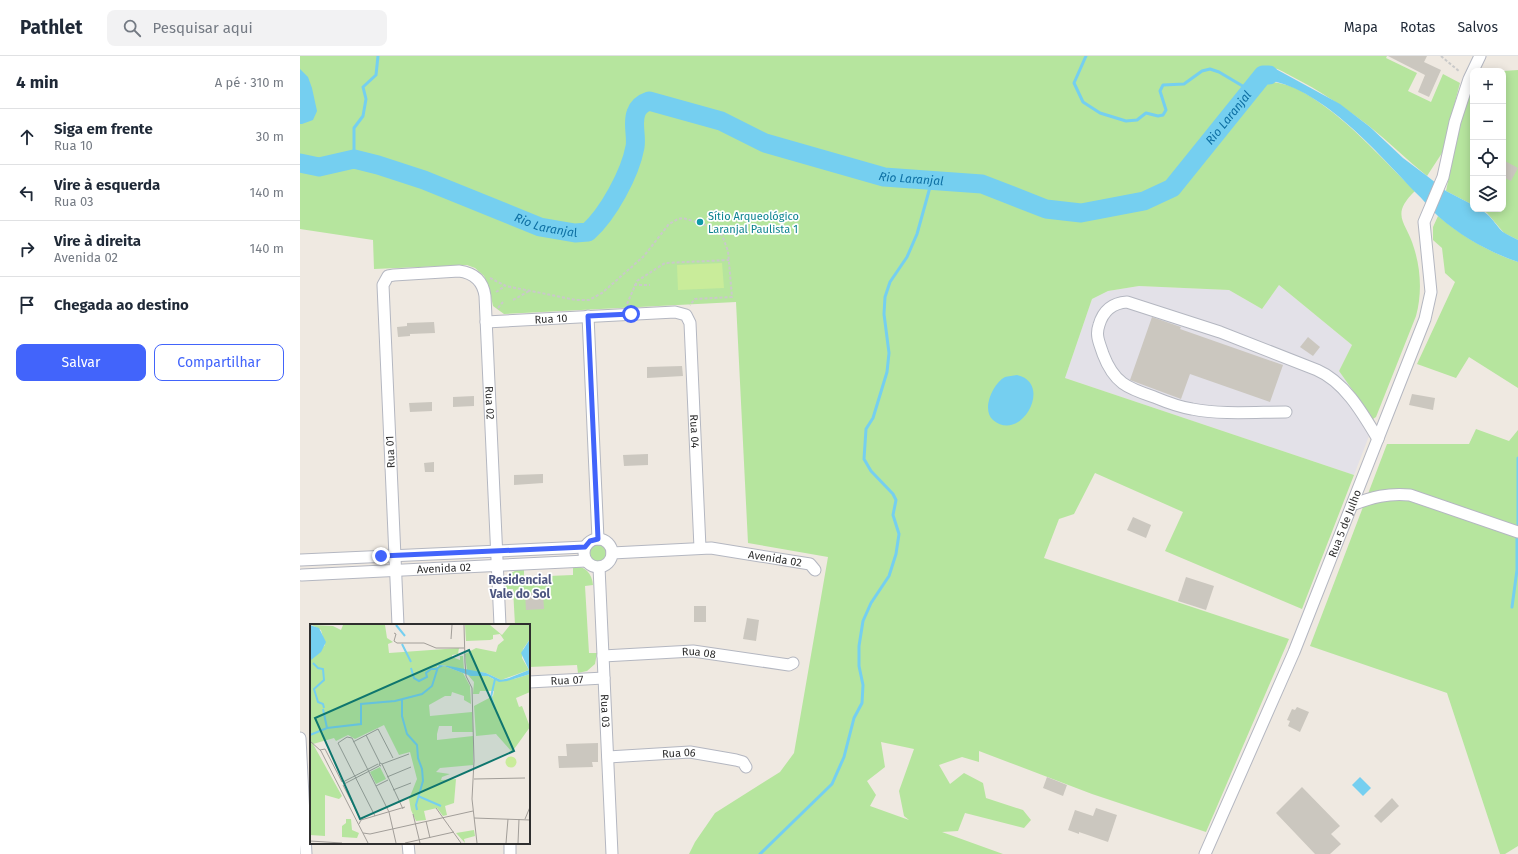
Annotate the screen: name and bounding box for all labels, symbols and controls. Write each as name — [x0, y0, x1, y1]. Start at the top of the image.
search box — [107, 10, 387, 46]
text: Pathlet — [20, 16, 83, 39]
icon: search — [121, 17, 143, 39]
text: Pesquisar aqui — [153, 19, 253, 37]
text: Mapa — [1344, 19, 1378, 36]
text: Rotas — [1400, 19, 1435, 36]
text: Salvos — [1457, 19, 1498, 36]
map controls — [1470, 68, 1506, 212]
button: + — [1470, 68, 1506, 104]
text: 4 min — [16, 72, 59, 93]
text: A pé · 310 m — [215, 75, 284, 90]
water label: Rio Laranjal — [1203, 88, 1254, 147]
button: − — [1470, 104, 1506, 140]
text: Siga em frente — [54, 120, 153, 138]
icon: ahead — [16, 126, 38, 148]
text: 30 m — [256, 129, 284, 144]
text: Rua 10 — [54, 138, 93, 153]
button: locate — [1470, 140, 1506, 176]
water label: Rio Laranjal — [877, 169, 944, 188]
text: Vire à esquerda — [54, 176, 160, 194]
button: layers — [1470, 176, 1506, 212]
icon: left — [16, 182, 38, 204]
text: 140 m — [250, 185, 284, 200]
text: Rua 03 — [54, 194, 94, 209]
water label: Rio Laranjal — [512, 210, 578, 240]
place label: Sítio Arqueológico Laranjal Paulista 1 — [708, 210, 799, 236]
marker: Sítio Arqueológico Laranjal Paulista 1 — [695, 217, 705, 227]
text: Vire à direita — [54, 232, 141, 250]
icon: right — [16, 238, 38, 260]
text: 140 m — [250, 241, 284, 256]
text: Avenida 02 — [54, 250, 118, 265]
icon: arrive — [16, 294, 38, 316]
text: Chegada ao destino — [54, 296, 189, 314]
route start — [622, 305, 640, 323]
street label: Rua 10 — [534, 312, 568, 326]
button: Salvar — [16, 344, 146, 381]
button: Compartilhar — [154, 344, 284, 381]
street label: Rua 02 — [482, 386, 497, 420]
street label: Rua 04 — [687, 414, 702, 449]
street label: Rua 01 — [383, 435, 398, 469]
street label: Rua 5 de Julho — [1326, 488, 1364, 559]
route end — [372, 547, 390, 565]
street label: Avenida 02 — [747, 548, 803, 570]
street label: Avenida 02 — [416, 561, 471, 576]
district label: Residencial Vale do Sol — [489, 573, 552, 601]
inset map — [310, 624, 530, 844]
street label: Rua 08 — [681, 645, 717, 661]
street label: Rua 07 — [550, 673, 584, 688]
street label: Rua 03 — [598, 694, 612, 728]
street label: Rua 06 — [662, 746, 697, 761]

